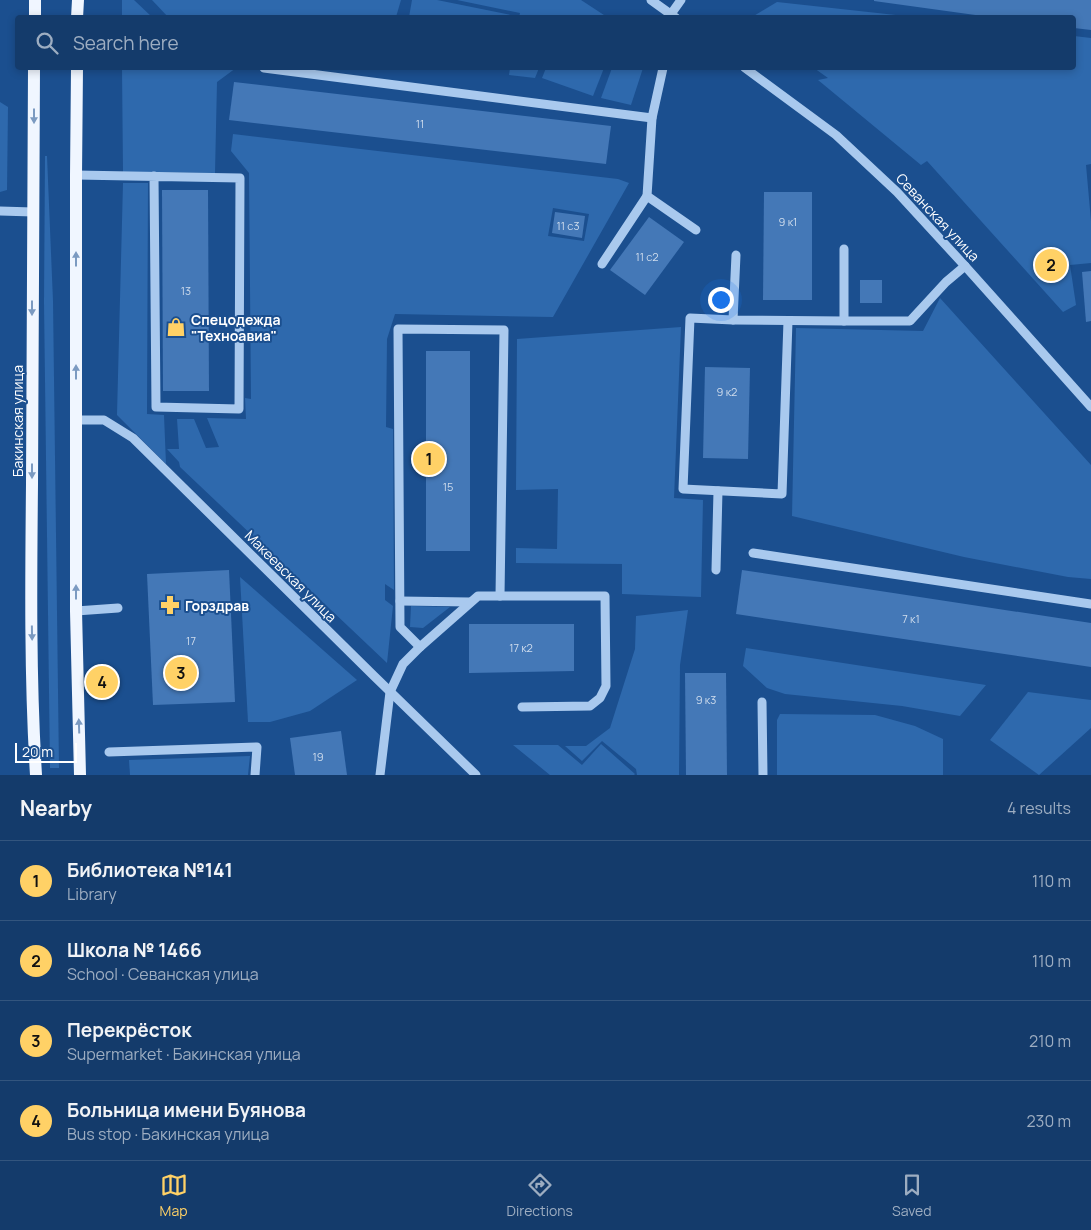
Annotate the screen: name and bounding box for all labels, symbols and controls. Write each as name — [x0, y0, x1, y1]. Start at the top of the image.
search box — [15, 15, 1076, 70]
icon: search — [33, 29, 61, 57]
text: Search here — [73, 30, 179, 56]
one-way arrow — [30, 108, 38, 124]
house number: 11 — [416, 116, 424, 131]
street label: Севанская улица — [892, 169, 984, 265]
house number: 9 к1 — [779, 214, 797, 229]
house number: 11 с3 — [557, 218, 579, 233]
pin: 2 — [1035, 246, 1067, 284]
house number: 11 с2 — [635, 249, 659, 264]
one-way arrow — [72, 251, 80, 267]
house number: 13 — [181, 283, 191, 298]
your location — [708, 287, 734, 313]
one-way arrow — [28, 301, 36, 317]
place label: Спецодежда "Техноавиа" — [191, 310, 280, 345]
shop icon: Спецодежда "Техноавиа" — [165, 316, 187, 338]
one-way arrow — [72, 364, 80, 380]
street label: Бакинская улица — [8, 365, 27, 477]
house number: 9 к2 — [717, 384, 737, 399]
pin: 1 — [413, 440, 445, 478]
one-way arrow — [28, 463, 36, 479]
house number: 15 — [443, 479, 453, 494]
street label: Макеевская улица — [241, 526, 341, 626]
one-way arrow — [72, 583, 80, 599]
pharmacy icon: Горздрав — [159, 594, 181, 616]
place label: Горздрав — [185, 596, 249, 615]
house number: 7 к1 — [902, 611, 920, 626]
one-way arrow — [28, 626, 36, 642]
house number: 17 — [186, 633, 196, 648]
house number: 17 к2 — [509, 640, 533, 655]
pin: 3 — [165, 654, 197, 692]
pin: 4 — [86, 663, 118, 701]
house number: 9 к3 — [696, 692, 716, 707]
one-way arrow — [75, 718, 83, 734]
scale bar — [15, 740, 78, 763]
text: 20 m — [22, 742, 53, 761]
house number: 19 — [312, 749, 324, 764]
text: Nearby — [20, 794, 92, 822]
text: 4 results — [1007, 797, 1071, 819]
text: Библиотека №141 — [67, 857, 233, 883]
text: 1 — [32, 870, 40, 892]
text: 110 m — [1032, 870, 1071, 892]
text: Library — [67, 883, 117, 905]
text: Школа № 1466 — [67, 937, 202, 963]
text: 2 — [31, 950, 41, 972]
text: 110 m — [1032, 950, 1071, 972]
text: School · Севанская улица — [67, 963, 259, 985]
text: Перекрёсток — [67, 1017, 191, 1043]
text: 3 — [31, 1030, 41, 1052]
text: 210 m — [1029, 1030, 1071, 1052]
text: Supermarket · Бакинская улица — [67, 1043, 301, 1065]
text: Больница имени Буянова — [67, 1097, 306, 1123]
text: 4 — [31, 1110, 41, 1132]
text: 230 m — [1027, 1110, 1071, 1132]
text: Bus stop · Бакинская улица — [67, 1123, 269, 1145]
tab: Map — [160, 1171, 188, 1220]
tab: Directions — [507, 1171, 573, 1220]
tab: Saved — [892, 1171, 931, 1220]

